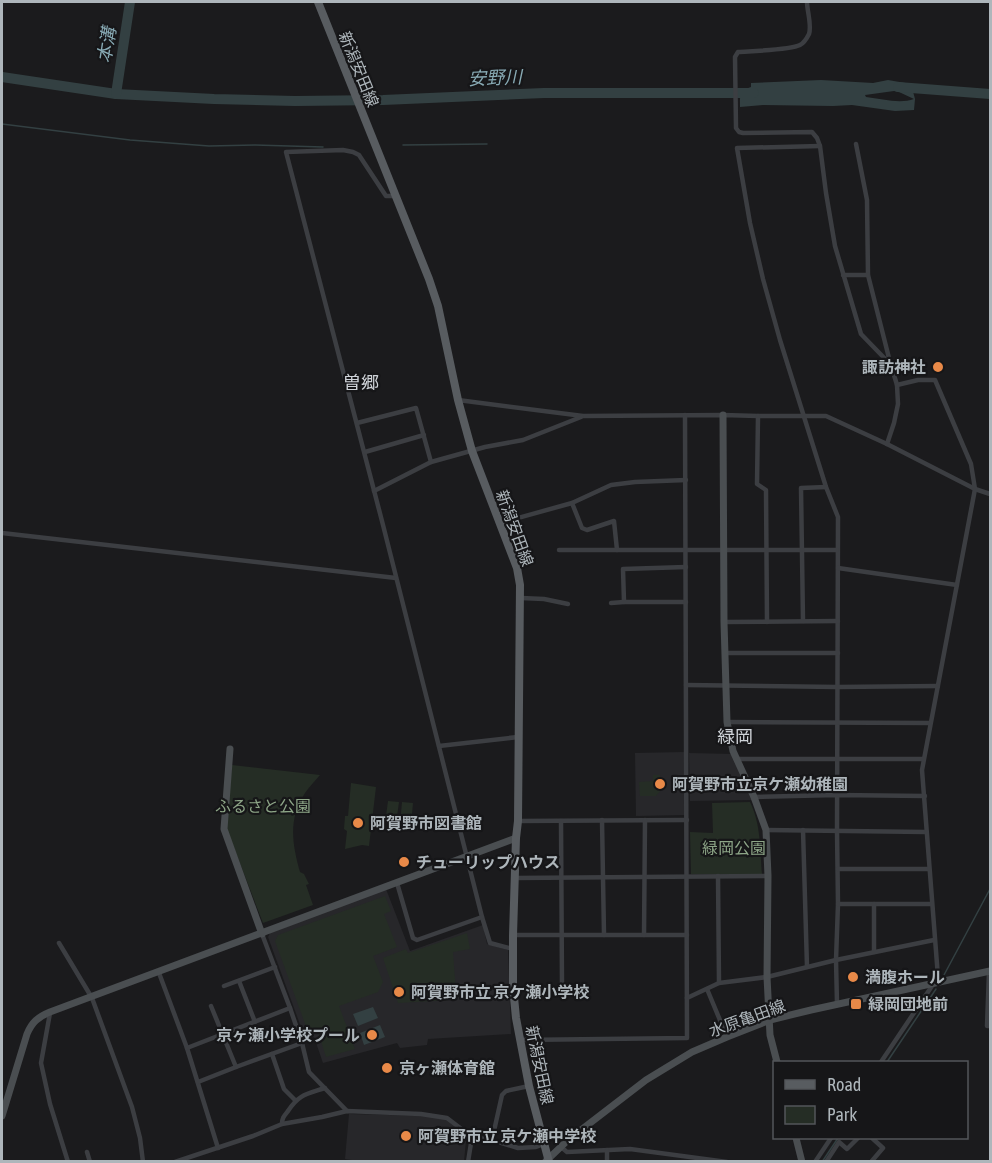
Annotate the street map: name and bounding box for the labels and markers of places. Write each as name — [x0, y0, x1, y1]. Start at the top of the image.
place label: 諏訪神社 — [862, 358, 926, 376]
marker: 諏訪神社 — [931, 360, 945, 374]
place label: 阿賀野市立京ケ瀬幼稚園 — [672, 775, 848, 793]
marker: 阿賀野市立京ケ瀬幼稚園 — [653, 777, 667, 791]
place label: 阿賀野市図書館 — [370, 814, 482, 832]
marker: 阿賀野市図書館 — [351, 816, 365, 830]
place label: チューリップハウス — [416, 853, 560, 871]
marker: チューリップハウス — [397, 855, 411, 869]
place label: 満腹ホール — [865, 968, 945, 986]
marker: 満腹ホール — [846, 970, 860, 984]
place label: 阿賀野市立 京ケ瀬小学校 — [411, 983, 589, 1001]
marker: 阿賀野市立 京ケ瀬小学校 — [392, 985, 406, 999]
place label: 緑岡団地前 — [868, 995, 948, 1013]
marker: 緑岡団地前 — [849, 997, 863, 1011]
place label: 京ヶ瀬小学校プール — [216, 1026, 360, 1044]
marker: 京ヶ瀬小学校プール — [365, 1028, 379, 1042]
place label: 京ヶ瀬体育館 — [399, 1059, 495, 1077]
marker: 京ヶ瀬体育館 — [380, 1061, 394, 1075]
place label: 阿賀野市立 京ケ瀬中学校 — [418, 1127, 596, 1145]
marker: 阿賀野市立 京ケ瀬中学校 — [399, 1129, 413, 1143]

